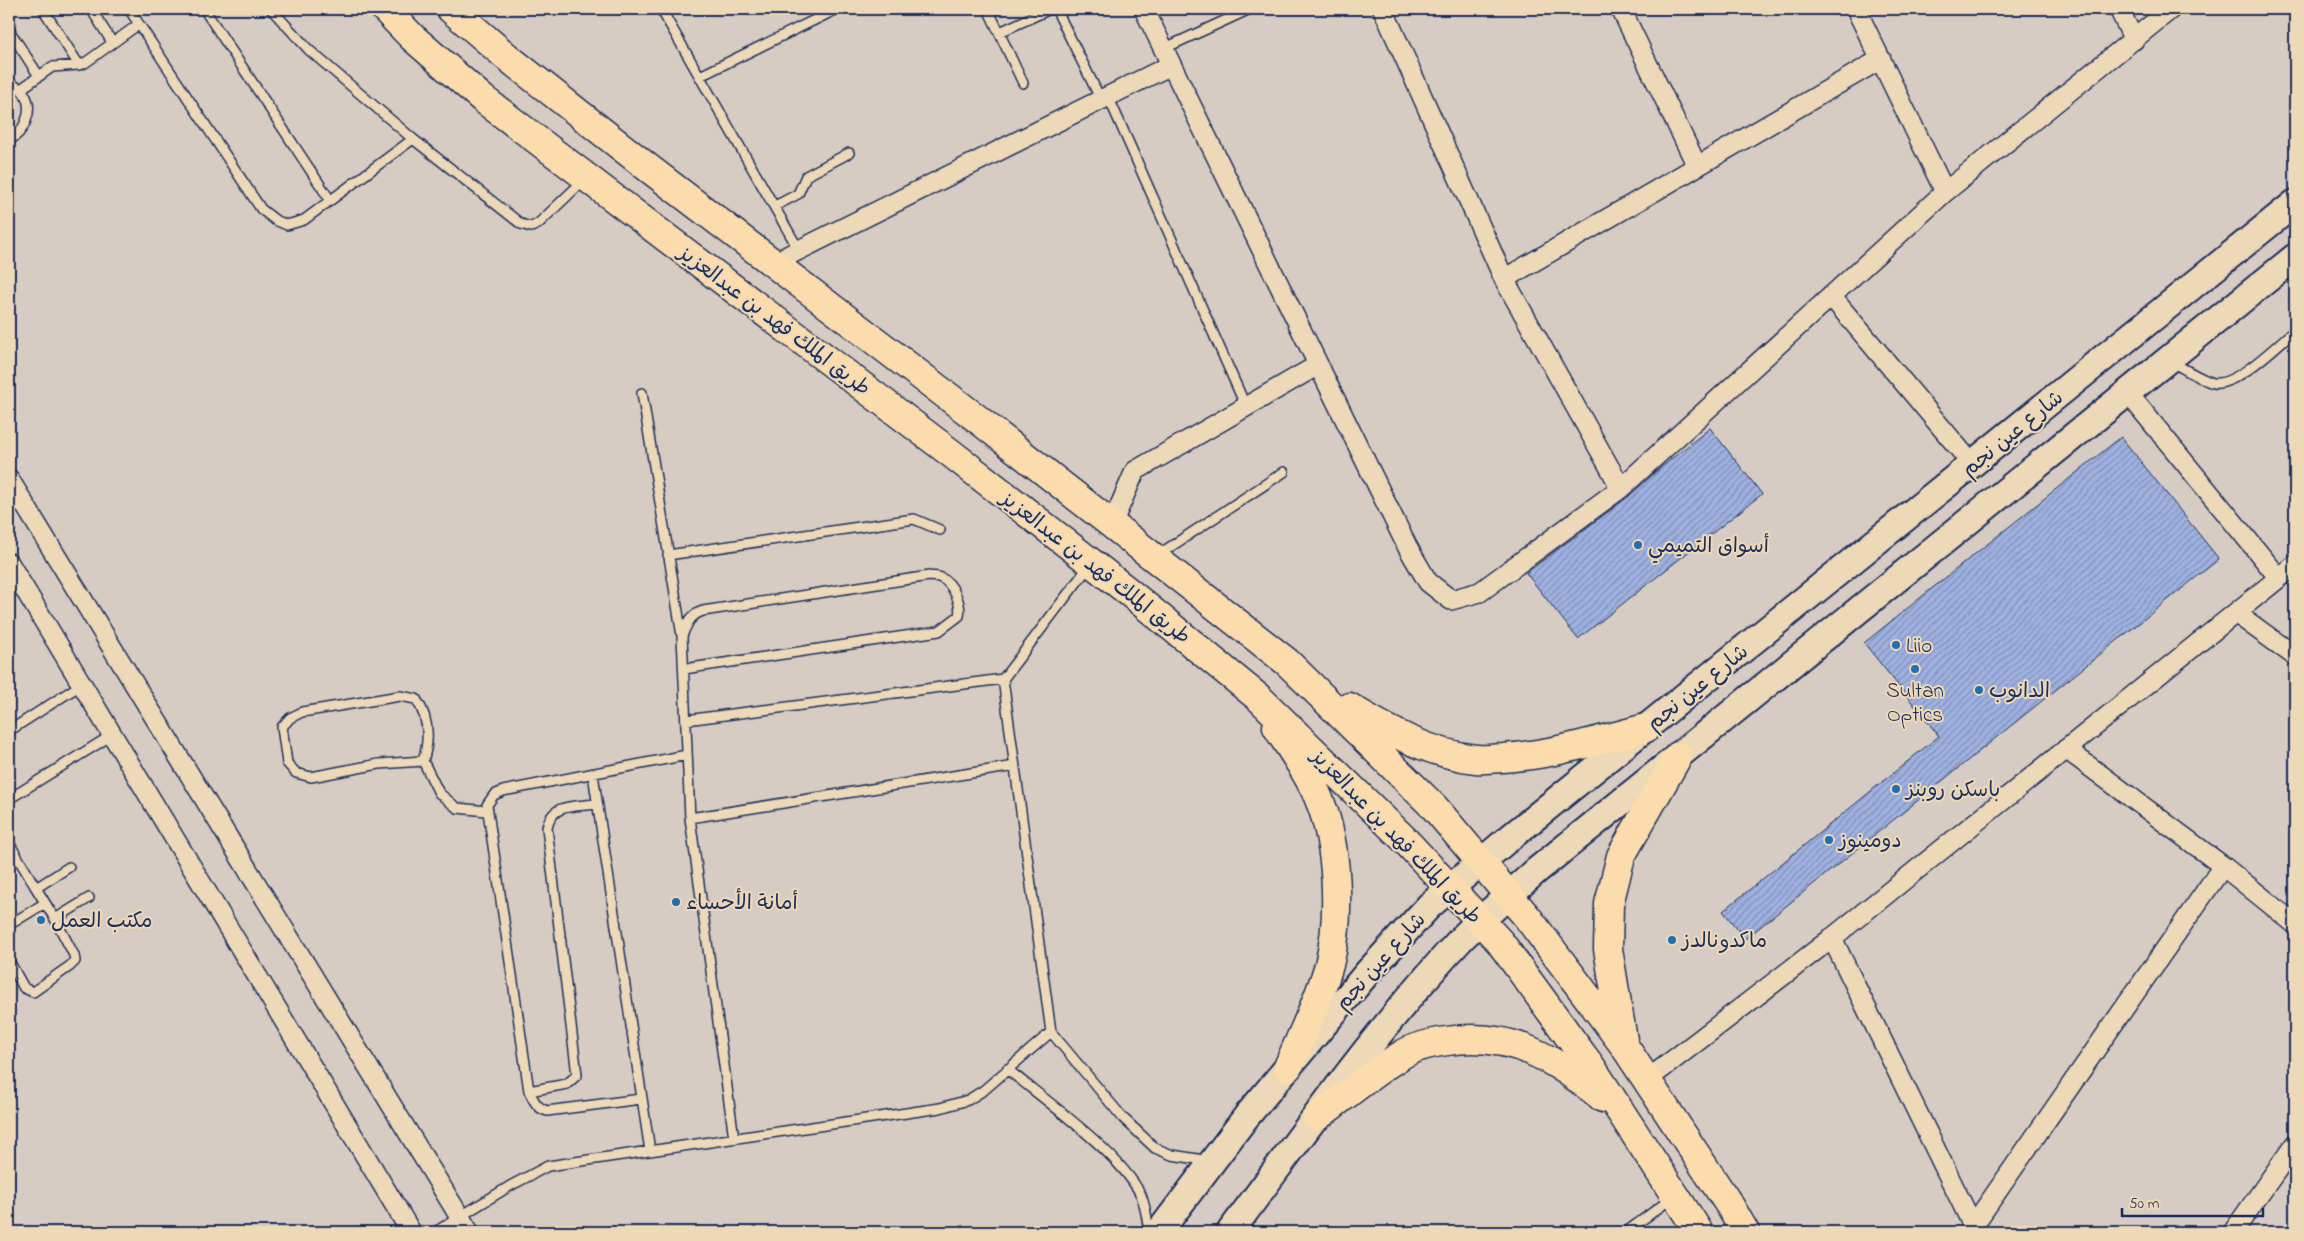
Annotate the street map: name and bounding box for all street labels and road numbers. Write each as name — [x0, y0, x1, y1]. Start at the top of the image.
street label: طريق الملك فهد بن عبدالعزيز — [670, 238, 876, 404]
street label: شارع عين نجم — [1956, 384, 2071, 485]
street label: طريق الملك فهد بن عبدالعزيز — [992, 483, 1196, 652]
street label: شارع عين نجم — [1641, 638, 1756, 739]
street label: طريق الملك فهد بن عبدالعزيز — [1302, 741, 1488, 932]
street label: شارع عين نجم — [1329, 906, 1434, 1018]

